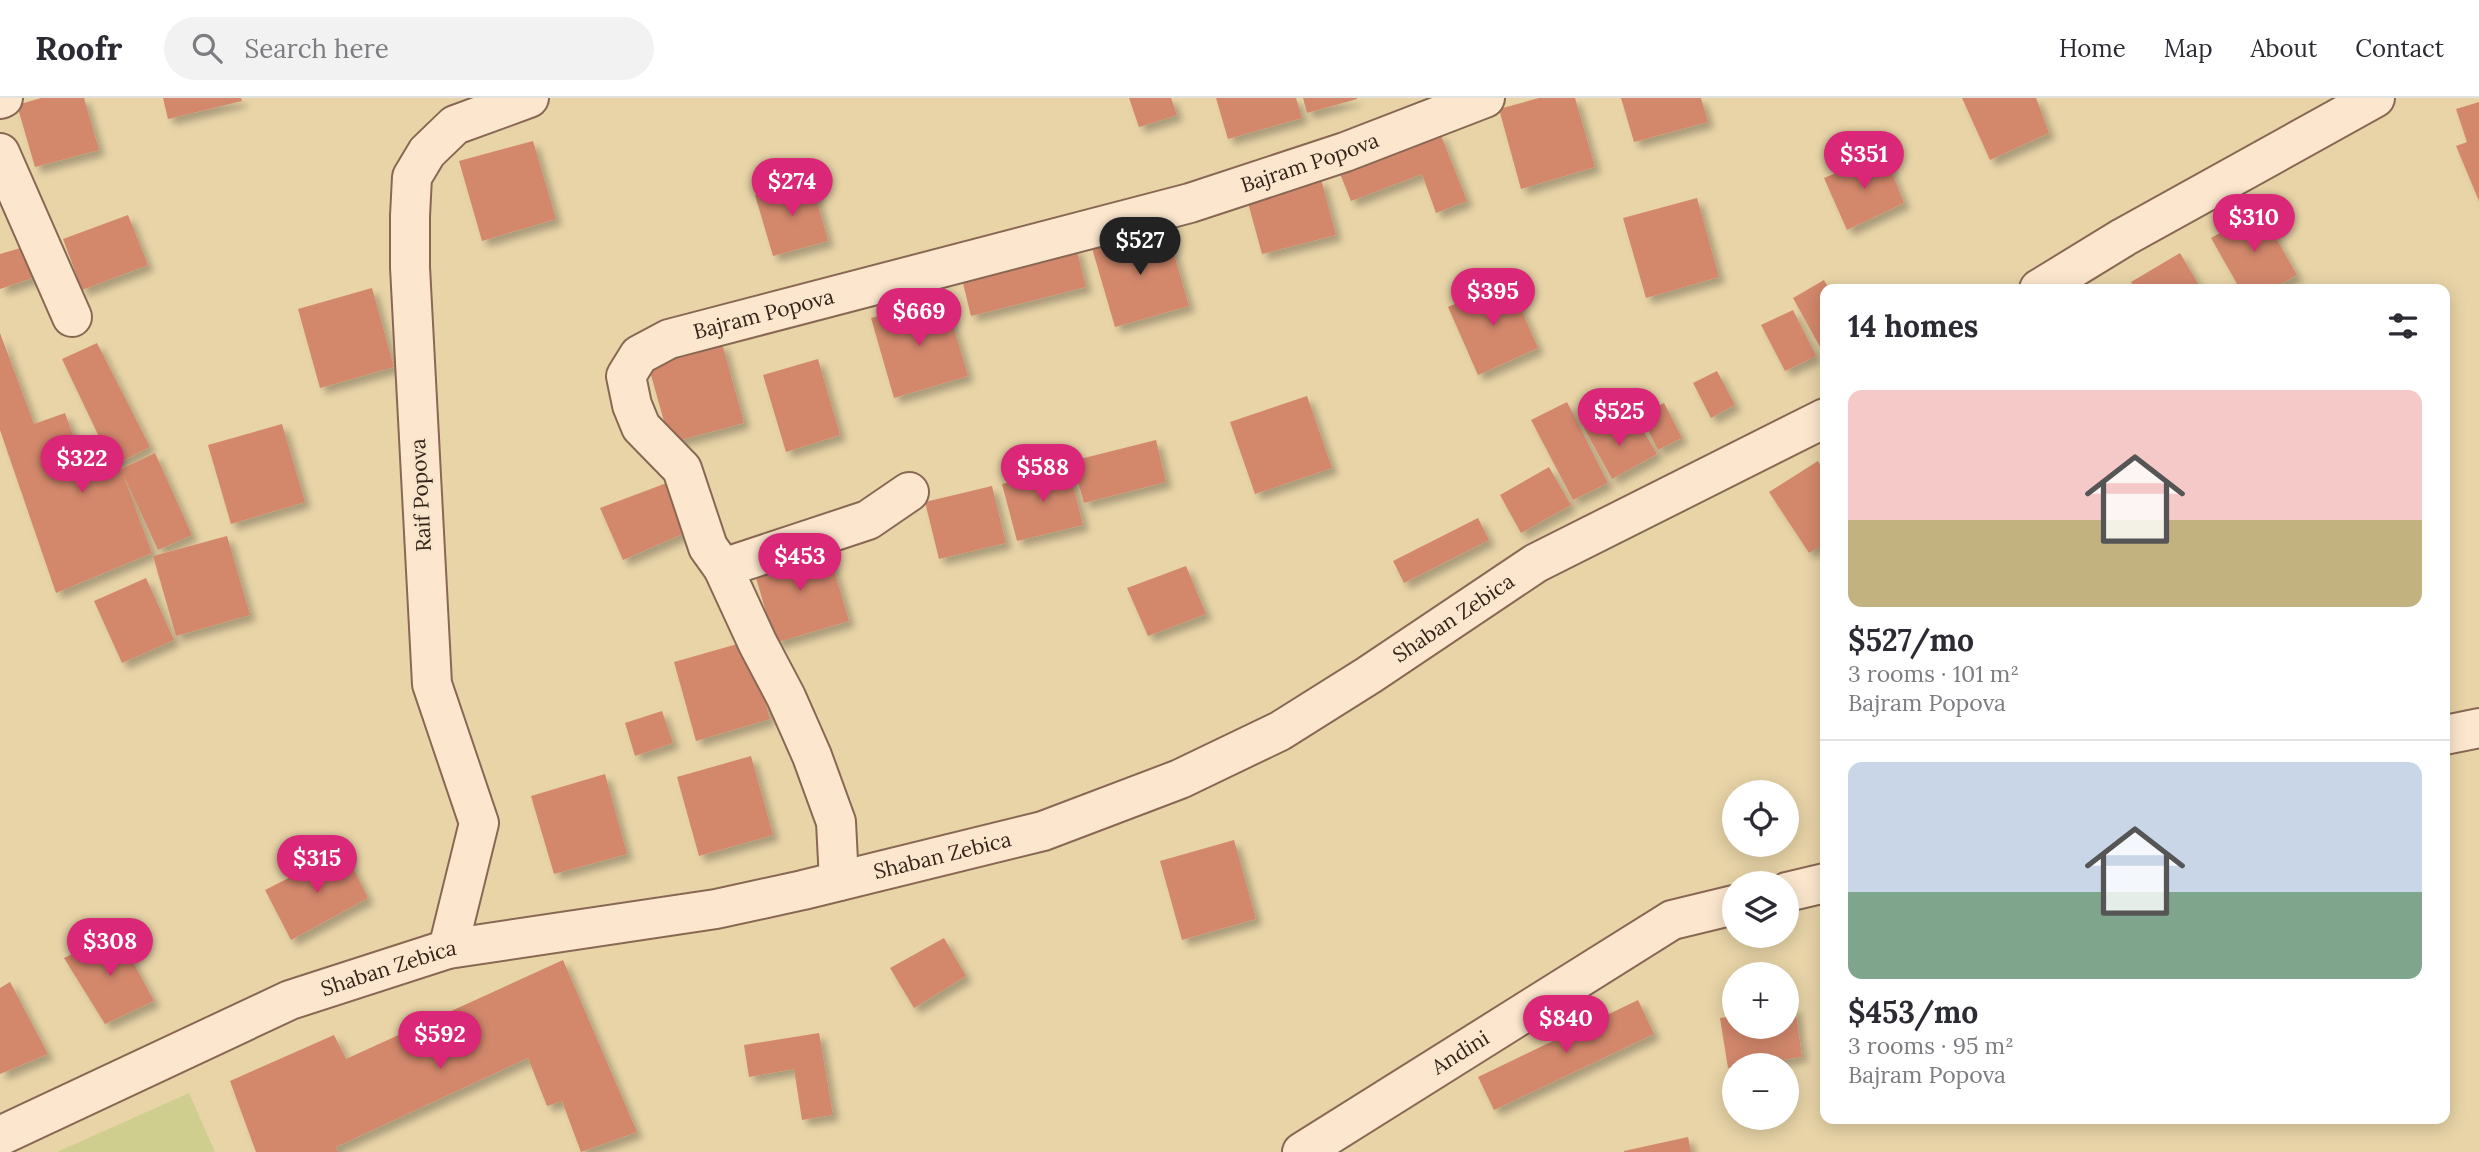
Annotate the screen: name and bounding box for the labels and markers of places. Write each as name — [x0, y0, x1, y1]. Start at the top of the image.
pin: $351 — [1823, 132, 1905, 191]
pin: $274 — [751, 158, 833, 218]
pin: $310 — [2213, 194, 2295, 254]
pin: $527 — [1099, 218, 1181, 277]
pin: $395 — [1452, 268, 1534, 328]
pin: $669 — [878, 288, 960, 348]
pin: $525 — [1578, 388, 1660, 448]
pin: $322 — [41, 436, 123, 495]
pin: $588 — [1002, 444, 1084, 504]
pin: $453 — [759, 533, 841, 593]
pin: $315 — [276, 836, 358, 895]
pin: $308 — [69, 918, 151, 978]
pin: $840 — [1525, 996, 1607, 1055]
pin: $592 — [399, 1012, 481, 1071]

